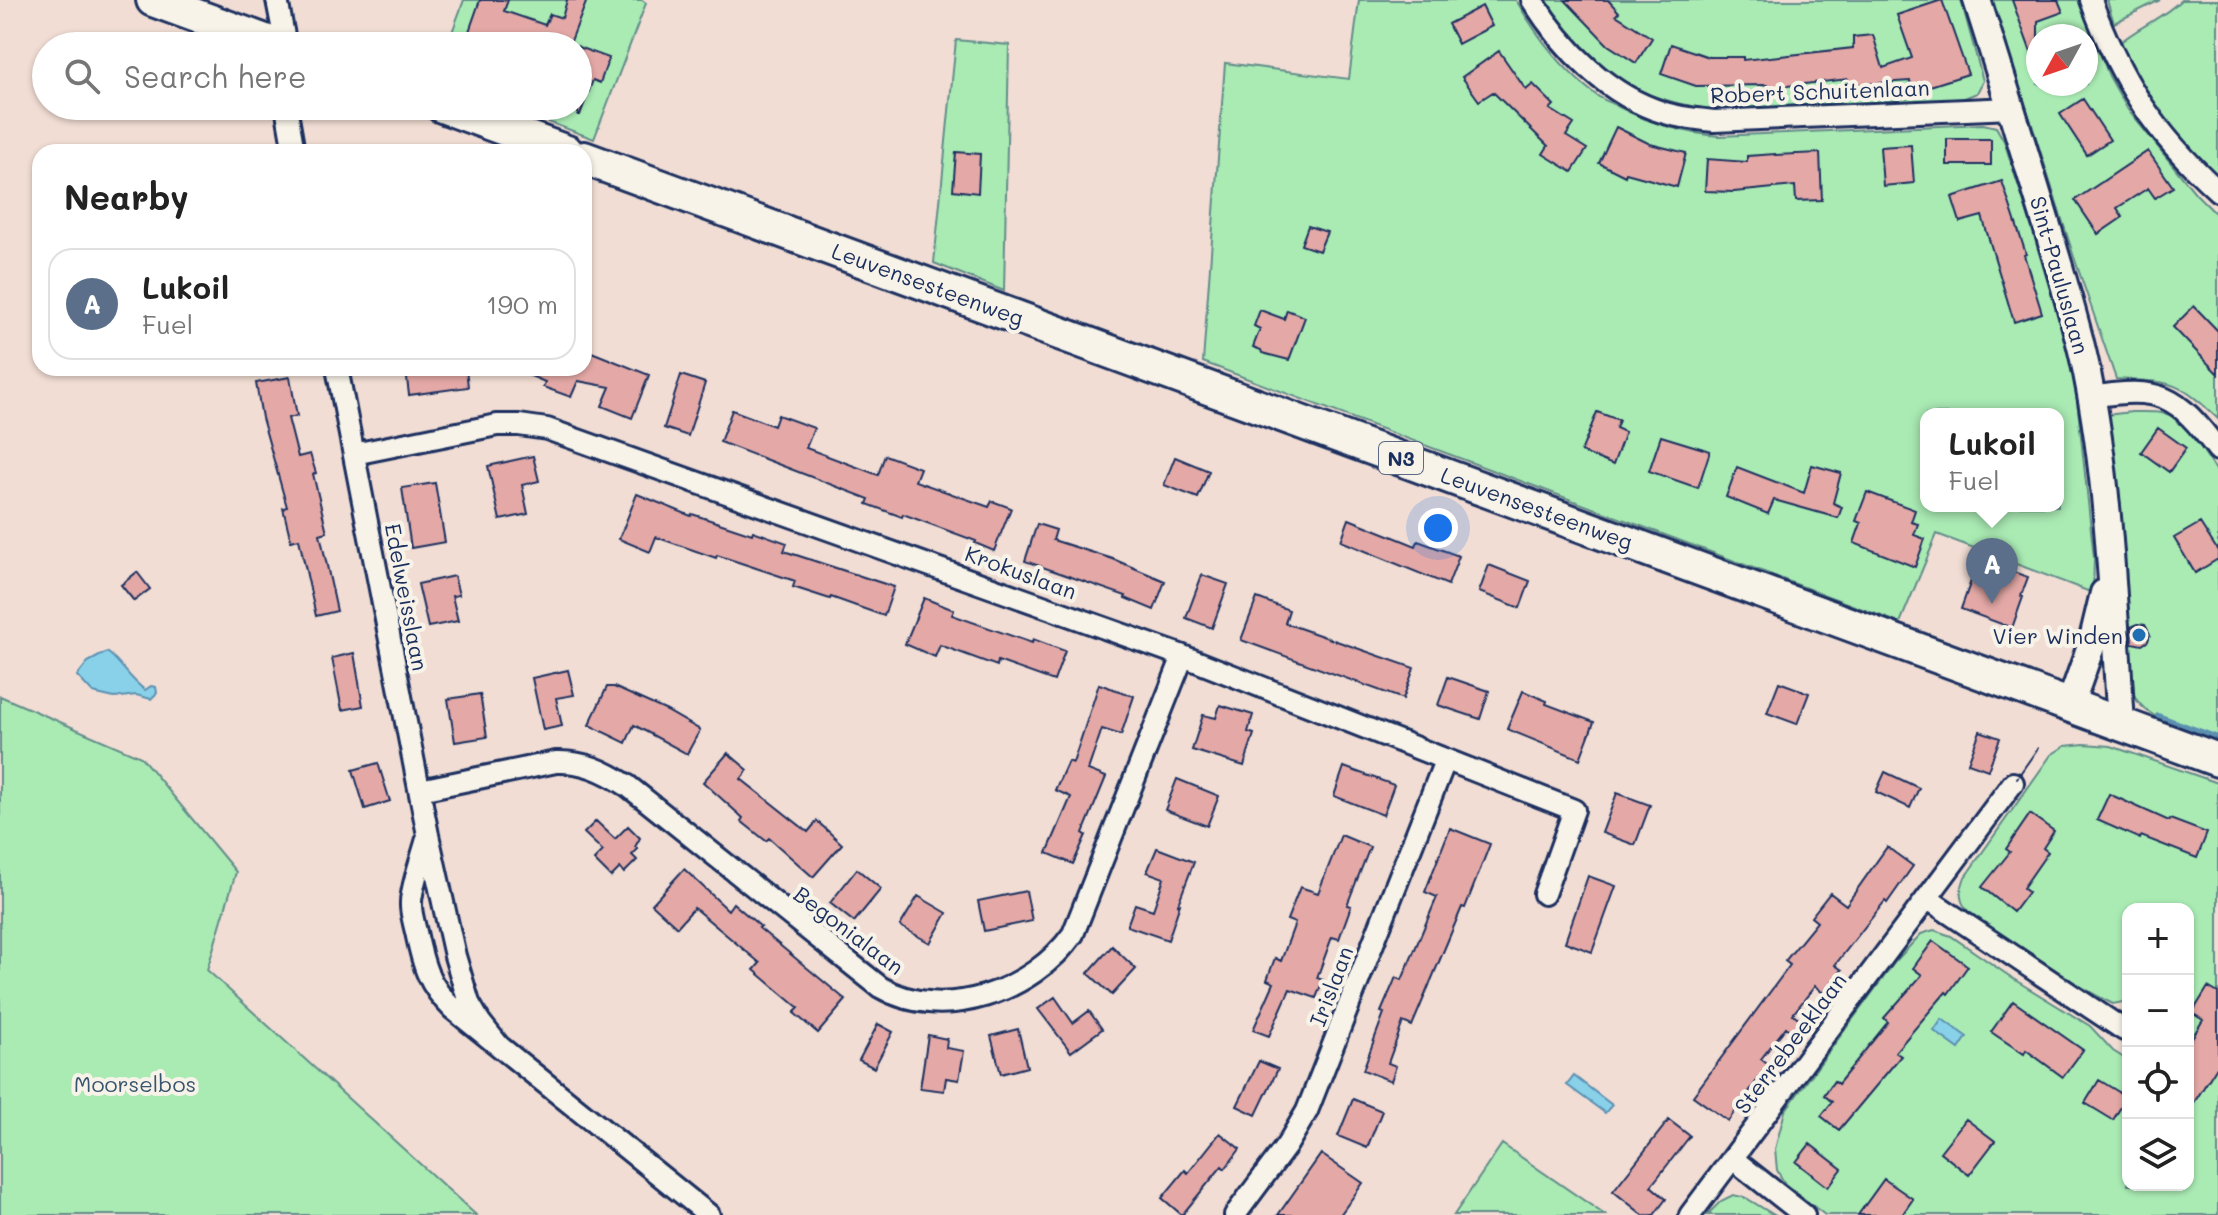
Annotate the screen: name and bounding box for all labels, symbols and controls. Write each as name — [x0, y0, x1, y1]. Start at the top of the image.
north arrow — [2026, 24, 2098, 96]
search box — [32, 32, 592, 120]
icon: search — [60, 54, 104, 98]
text: Search here — [124, 56, 307, 96]
street label: Robert Schuitenlaan — [1710, 73, 1930, 109]
text: Nearby — [64, 174, 189, 219]
street label: Sint-Pauluslaan — [2024, 193, 2096, 357]
street label: Leuvensesteenweg — [828, 236, 1028, 332]
text: Lukoil — [142, 267, 229, 307]
text: A — [83, 287, 101, 321]
text: 190 m — [486, 287, 558, 321]
text: Fuel — [142, 307, 193, 341]
popup — [1920, 408, 2064, 512]
text: Lukoil — [1948, 423, 2036, 463]
road number: N3 — [1379, 442, 1423, 474]
street label: Leuvensesteenweg — [1437, 460, 1637, 556]
text: Fuel — [1948, 463, 2000, 497]
your location — [1418, 508, 1458, 548]
street label: Edelweisslaan — [378, 521, 436, 673]
street label: Krokuslaan — [961, 538, 1081, 606]
pin: A — [1966, 538, 2018, 604]
place label: Vier Winden — [1992, 621, 2123, 650]
marker: Vier Winden — [2130, 626, 2148, 644]
street label: Begonialaan — [788, 879, 910, 981]
map controls — [2122, 903, 2194, 1191]
button: + — [2122, 903, 2194, 975]
street label: Irislaan — [1303, 942, 1359, 1030]
street label: Sterrebeeklaan — [1727, 967, 1853, 1119]
button: − — [2122, 975, 2194, 1047]
button: locate — [2122, 1047, 2194, 1119]
park label: Moorselbos — [74, 1069, 196, 1098]
button: layers — [2122, 1119, 2194, 1191]

